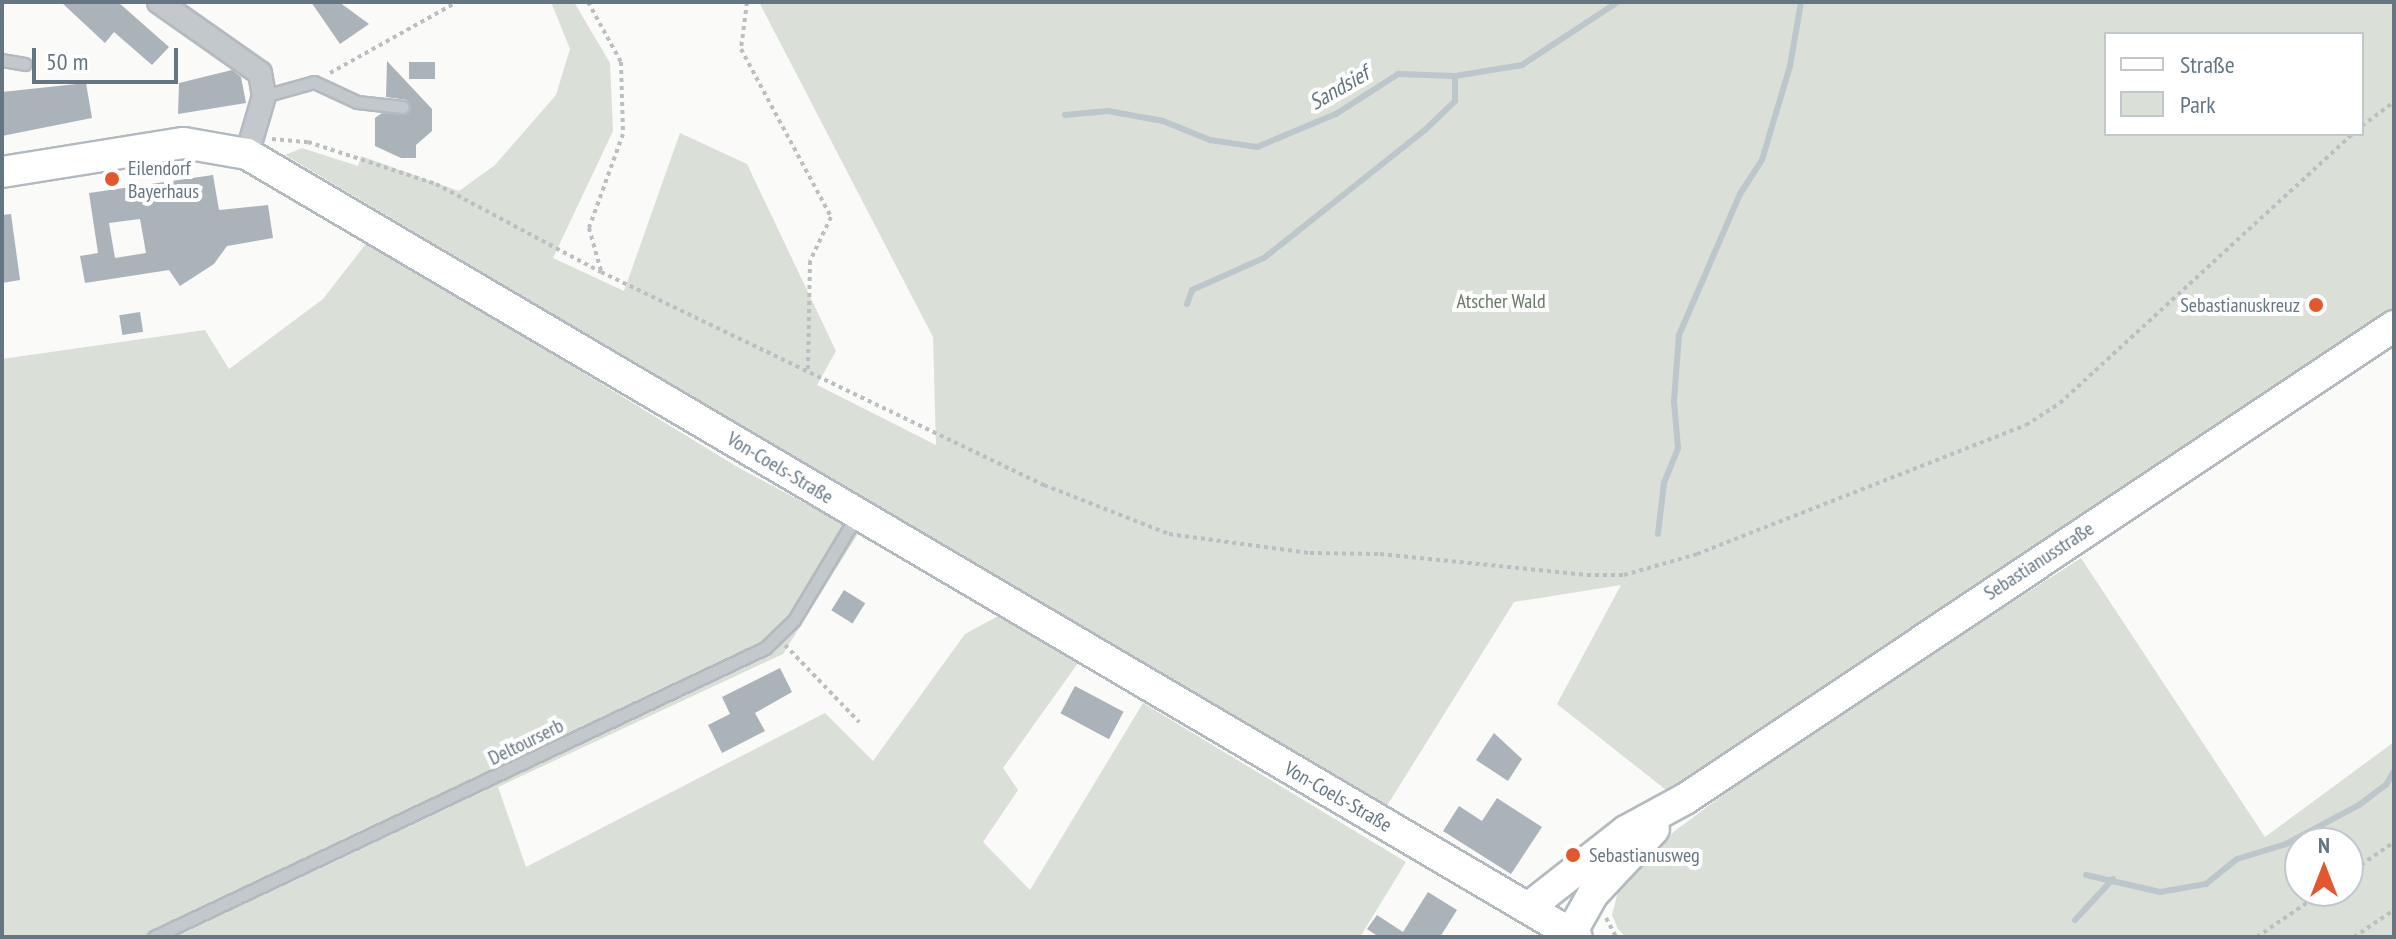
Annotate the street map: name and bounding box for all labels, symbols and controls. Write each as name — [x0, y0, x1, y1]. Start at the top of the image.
scale bar — [36, 32, 182, 82]
legend — [2104, 32, 2364, 136]
text: 50 m — [46, 46, 88, 77]
text: Straße — [2180, 49, 2235, 80]
water label: Sandsief — [1305, 60, 1373, 116]
text: Park — [2180, 89, 2216, 120]
place label: Eilendorf Bayerhaus — [128, 156, 199, 203]
marker: Eilendorf Bayerhaus — [103, 170, 121, 188]
park label: Atscher Wald — [1456, 289, 1546, 313]
place label: Sebastianuskreuz — [2180, 293, 2300, 317]
marker: Sebastianuskreuz — [2307, 296, 2325, 314]
street label: Von-Coels-Straße — [722, 427, 838, 509]
street label: Sebastianusstraße — [1980, 517, 2098, 605]
street label: Deltourserb — [484, 714, 568, 770]
street label: Von-Coels-Straße — [1280, 757, 1396, 837]
north arrow — [2284, 827, 2364, 907]
text: N — [2318, 831, 2330, 859]
place label: Sebastianusweg — [1589, 843, 1700, 867]
marker: Sebastianusweg — [1564, 846, 1582, 864]

